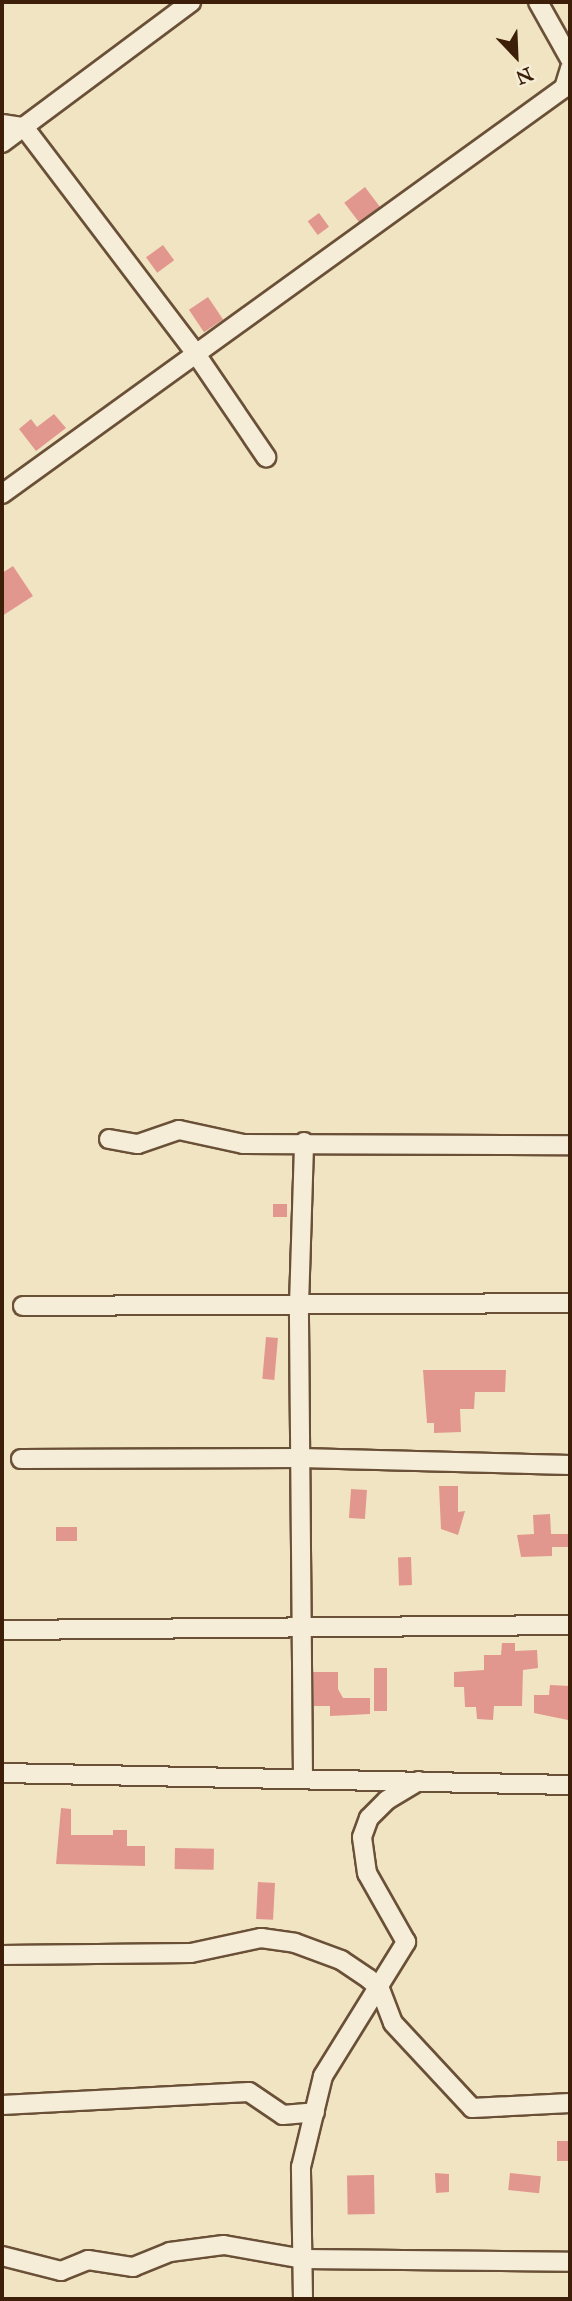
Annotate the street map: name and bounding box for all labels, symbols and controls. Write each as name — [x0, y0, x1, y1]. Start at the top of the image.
north arrow — [481, 21, 551, 91]
text: N — [512, 62, 536, 90]

